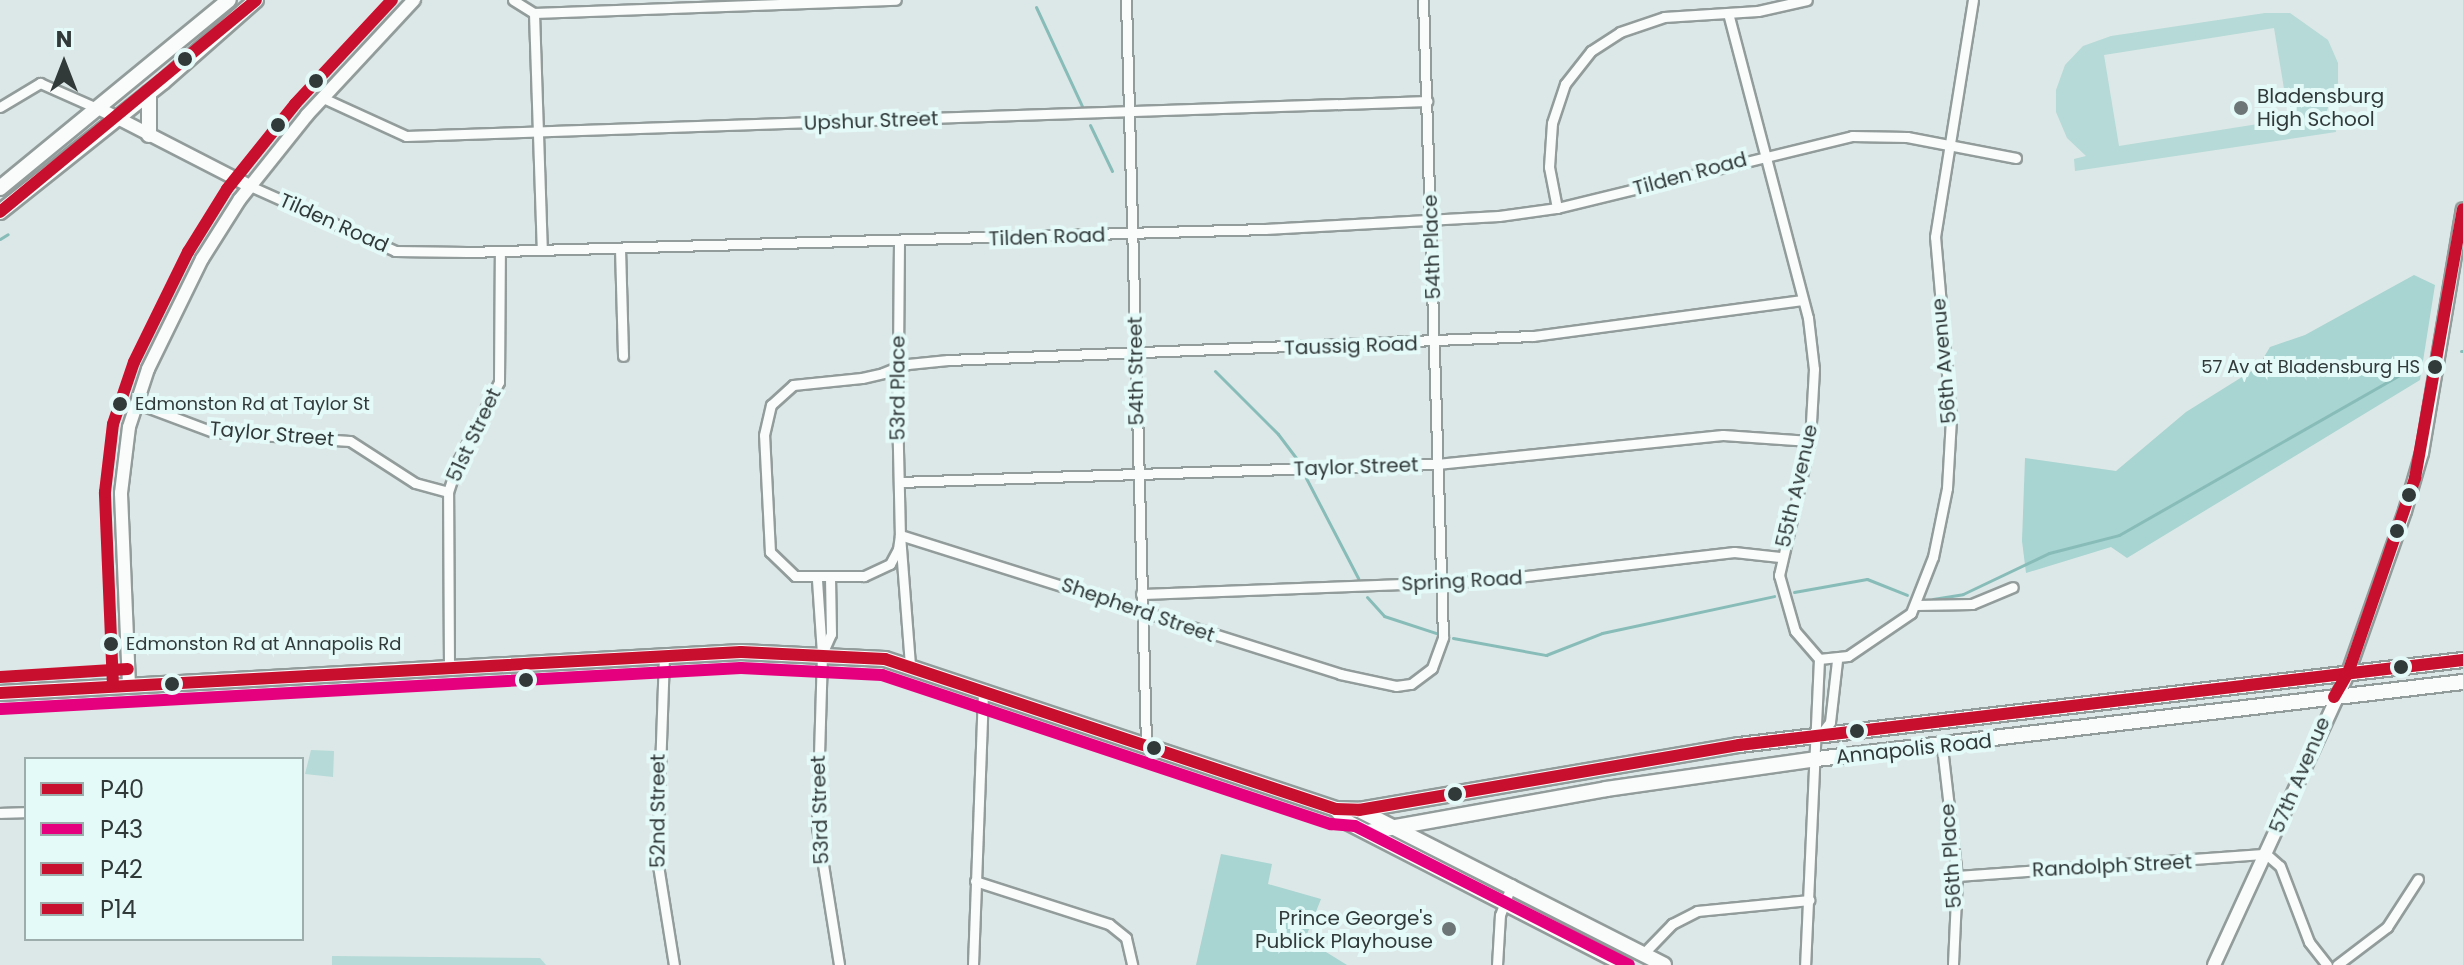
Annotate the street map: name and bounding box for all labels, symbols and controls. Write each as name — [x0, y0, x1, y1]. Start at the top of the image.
north arrow — [24, 24, 104, 104]
text: N — [56, 24, 72, 55]
unlabelled marker — [177, 51, 193, 67]
unlabelled marker — [308, 73, 324, 89]
place label: Bladensburg High School — [2257, 84, 2384, 131]
marker: Bladensburg High School — [2232, 99, 2250, 117]
street label: Upshur Street — [803, 107, 939, 135]
unlabelled marker — [270, 117, 286, 133]
street label: Tilden Road — [1631, 147, 1749, 201]
street label: Tilden Road — [276, 188, 392, 258]
street label: 54th Place — [1418, 194, 1446, 300]
street label: Tilden Road — [988, 223, 1106, 251]
street label: 56th Avenue — [1927, 297, 1961, 425]
street label: 54th Street — [1123, 316, 1149, 426]
street label: Taussig Road — [1284, 332, 1418, 360]
street label: 53rd Place — [886, 335, 910, 441]
place label: 57 Av at Bladensburg HS — [2201, 356, 2420, 378]
marker: 57 Av at Bladensburg HS — [2427, 359, 2443, 375]
street label: 51st Street — [442, 384, 506, 486]
place label: Edmonston Rd at Taylor St — [135, 393, 370, 415]
marker: Edmonston Rd at Taylor St — [112, 396, 128, 412]
street label: Taylor Street — [209, 417, 335, 451]
street label: 55th Avenue — [1771, 422, 1823, 550]
street label: Taylor Street — [1293, 453, 1419, 481]
unlabelled marker — [2401, 487, 2417, 503]
unlabelled marker — [2389, 523, 2405, 539]
street label: Spring Road — [1401, 566, 1523, 596]
street label: Shepherd Street — [1058, 573, 1218, 647]
place label: Edmonston Rd at Annapolis Rd — [126, 633, 401, 655]
marker: Edmonston Rd at Annapolis Rd — [103, 636, 119, 652]
unlabelled marker — [2393, 659, 2409, 675]
unlabelled marker — [518, 672, 534, 688]
unlabelled marker — [164, 676, 180, 692]
street label: 57th Avenue — [2265, 713, 2335, 837]
unlabelled marker — [1849, 723, 1865, 739]
street label: Annapolis Road — [1835, 729, 1993, 769]
unlabelled marker — [1146, 740, 1162, 756]
street label: 52nd Street — [646, 754, 670, 868]
street label: 53rd Street — [806, 755, 834, 865]
legend — [24, 757, 304, 941]
text: P40 — [100, 773, 144, 806]
unlabelled marker — [1447, 786, 1463, 802]
street label: 56th Place — [1935, 803, 1967, 909]
text: P43 — [100, 813, 143, 846]
street label: Randolph Street — [2032, 850, 2192, 882]
text: P42 — [100, 853, 143, 886]
text: P14 — [100, 893, 137, 926]
place label: Prince George's Publick Playhouse — [1255, 906, 1433, 953]
marker: Prince George's Publick Playhouse — [1440, 920, 1458, 938]

